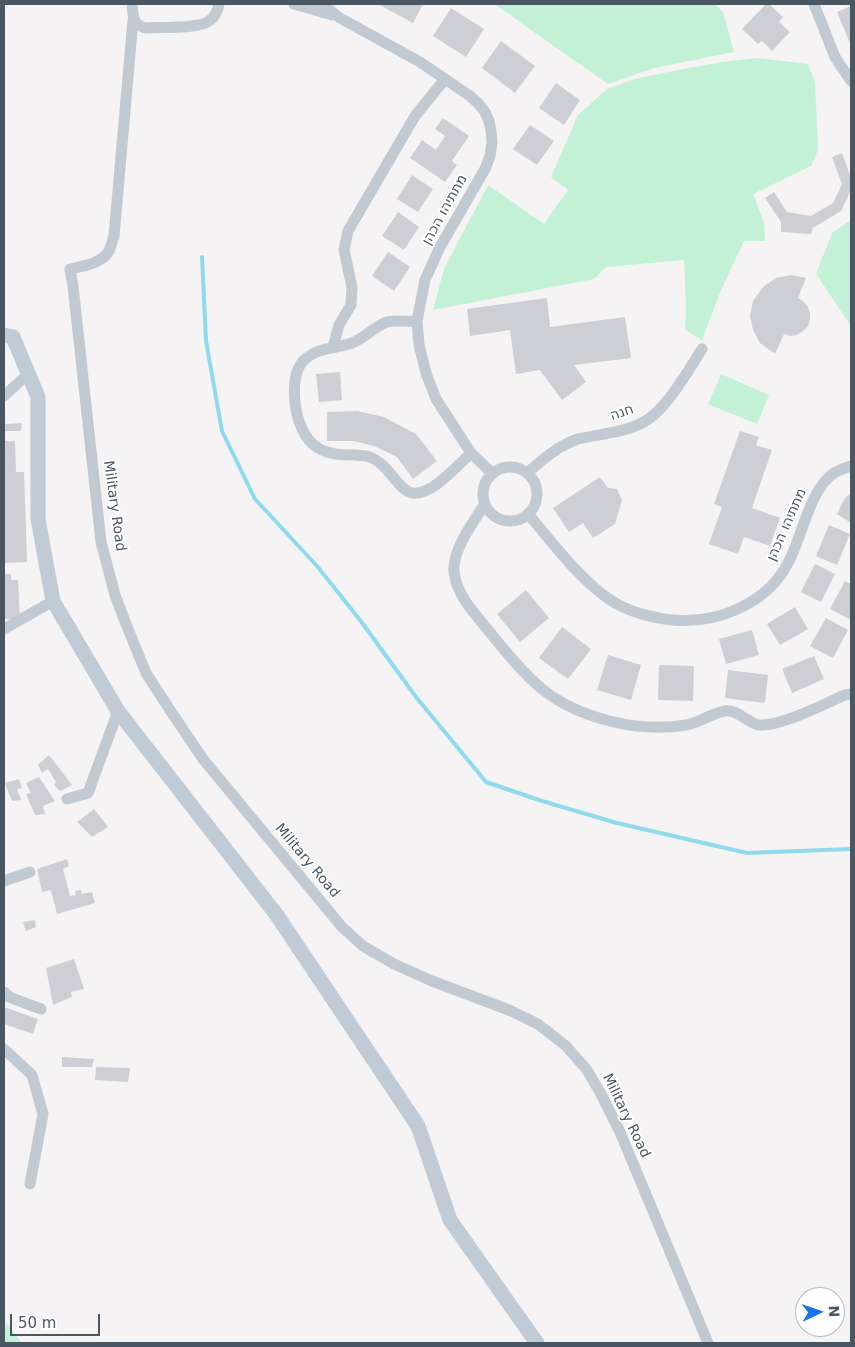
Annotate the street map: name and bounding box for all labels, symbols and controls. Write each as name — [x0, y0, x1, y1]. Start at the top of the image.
street label: מתתיהו הכהן — [419, 172, 471, 248]
street label: חנה — [608, 401, 636, 425]
street label: Military Road — [99, 460, 129, 552]
street label: מתתיהו הכהן — [763, 486, 811, 564]
street label: Military Road — [271, 821, 343, 901]
street label: Military Road — [598, 1071, 654, 1161]
north arrow — [795, 1287, 845, 1337]
scale bar — [12, 1304, 102, 1336]
text: N — [826, 1305, 842, 1318]
text: 50 m — [18, 1314, 56, 1332]

